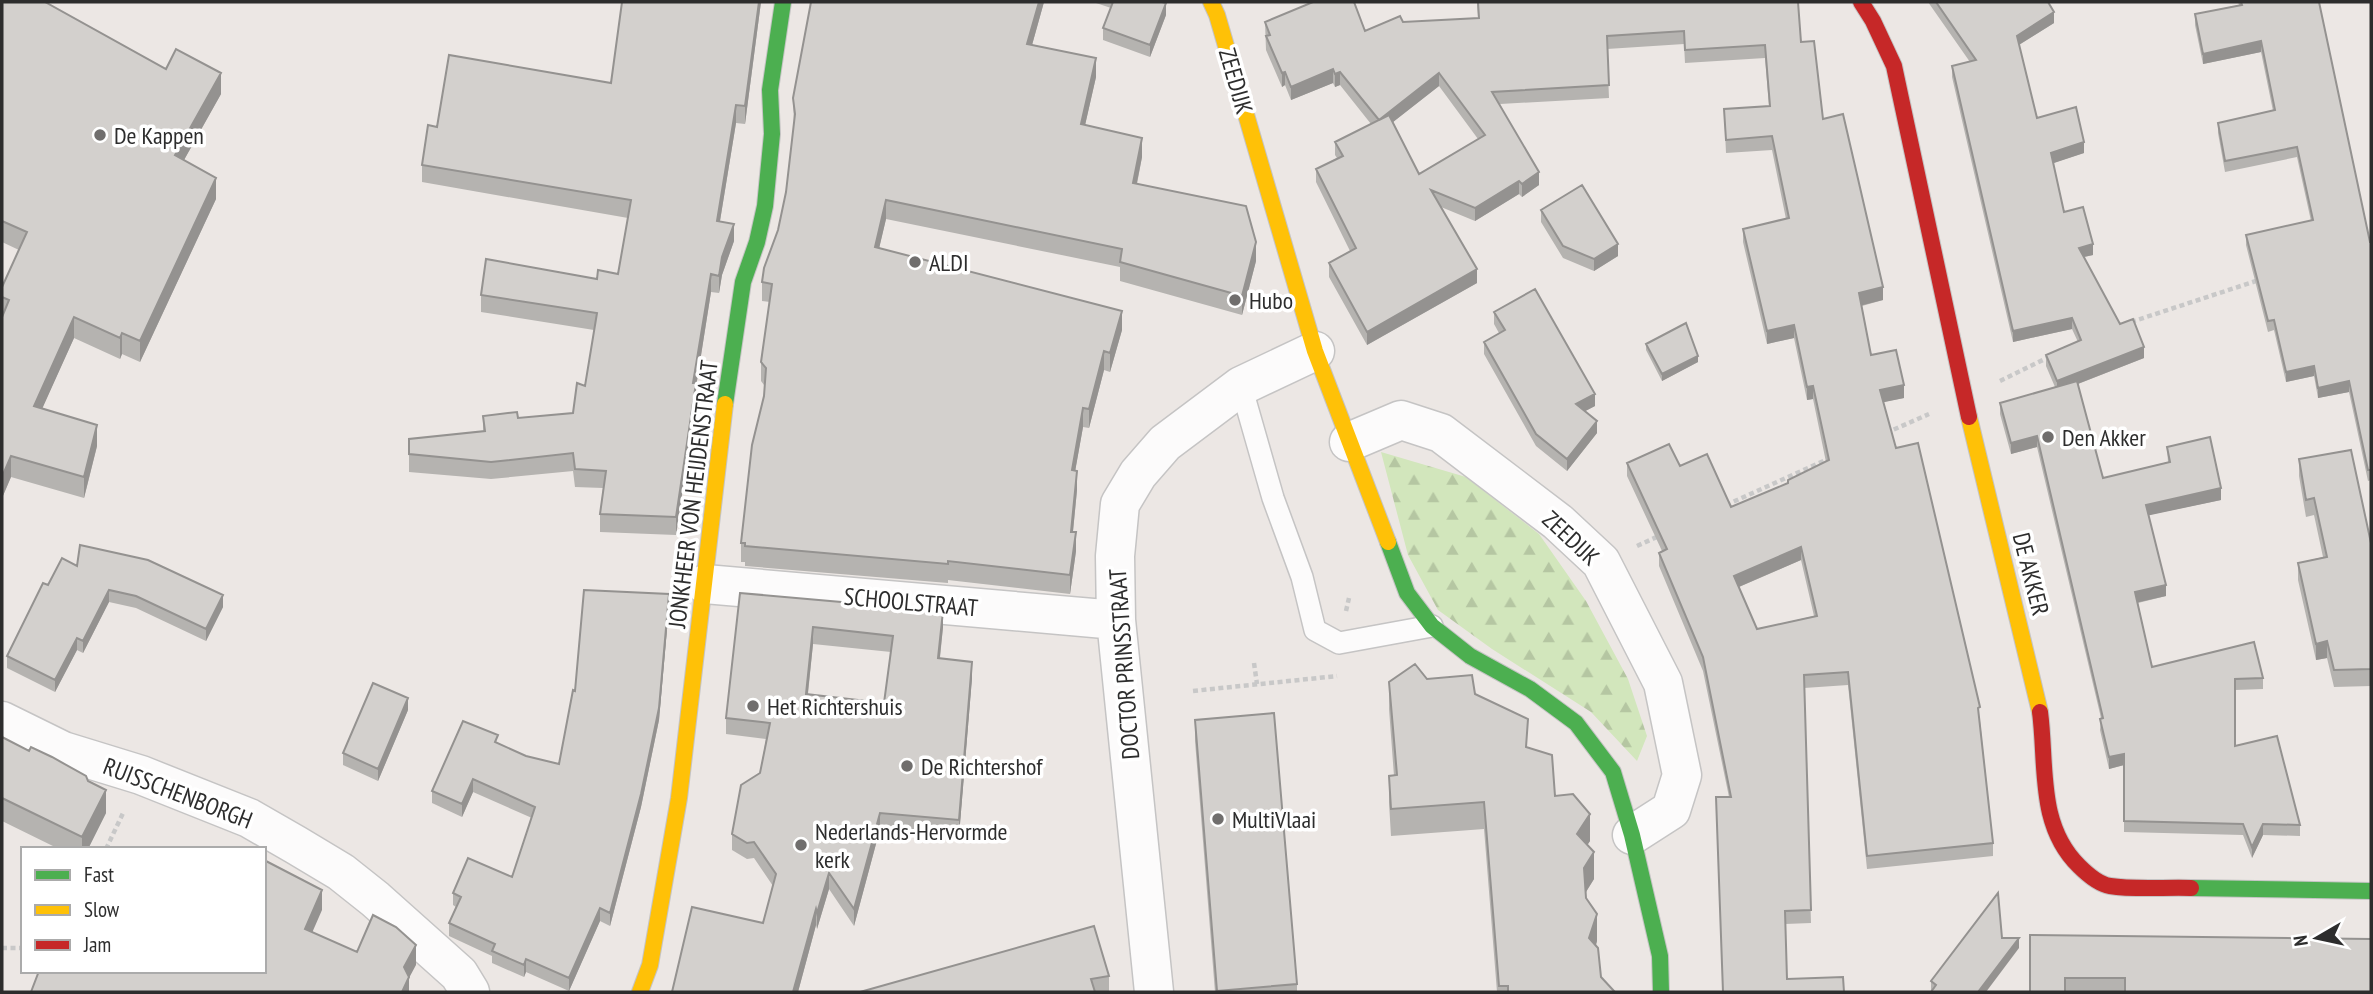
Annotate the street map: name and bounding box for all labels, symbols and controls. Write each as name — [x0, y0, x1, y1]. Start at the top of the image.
street label: ZEEDIJK — [1212, 45, 1260, 118]
place label: De Kappen — [114, 120, 204, 151]
marker: De Kappen — [92, 127, 108, 143]
place label: ALDI — [929, 247, 969, 278]
marker: ALDI — [907, 254, 923, 270]
place label: Hubo — [1249, 285, 1293, 316]
marker: Hubo — [1227, 292, 1243, 308]
street label: JONKHEER VON HEIJDENSTRAAT — [661, 358, 725, 631]
place label: Den Akker — [2062, 422, 2146, 453]
marker: Den Akker — [2040, 429, 2056, 445]
street label: ZEEDIJK — [1536, 504, 1606, 572]
street label: DE AKKER — [2006, 529, 2056, 619]
street label: DOCTOR PRINSSTRAAT — [1102, 567, 1146, 760]
street label: SCHOOLSTRAAT — [843, 581, 980, 623]
place label: Het Richtershuis — [767, 691, 903, 722]
marker: Het Richtershuis — [745, 698, 761, 714]
street label: RUISSCHENBORGH — [99, 750, 257, 836]
place label: De Richtershof — [921, 751, 1043, 782]
marker: De Richtershof — [899, 758, 915, 774]
place label: MultiVlaai — [1232, 804, 1316, 835]
marker: MultiVlaai — [1210, 811, 1226, 827]
place label: Nederlands-Hervormde kerk — [815, 816, 1007, 875]
marker: Nederlands-Hervormde kerk — [793, 837, 809, 853]
legend — [21, 847, 266, 973]
text: Fast — [84, 861, 114, 888]
text: Slow — [84, 896, 120, 923]
north arrow — [2282, 903, 2352, 973]
text: Jam — [83, 931, 111, 958]
text: N — [2288, 934, 2313, 948]

